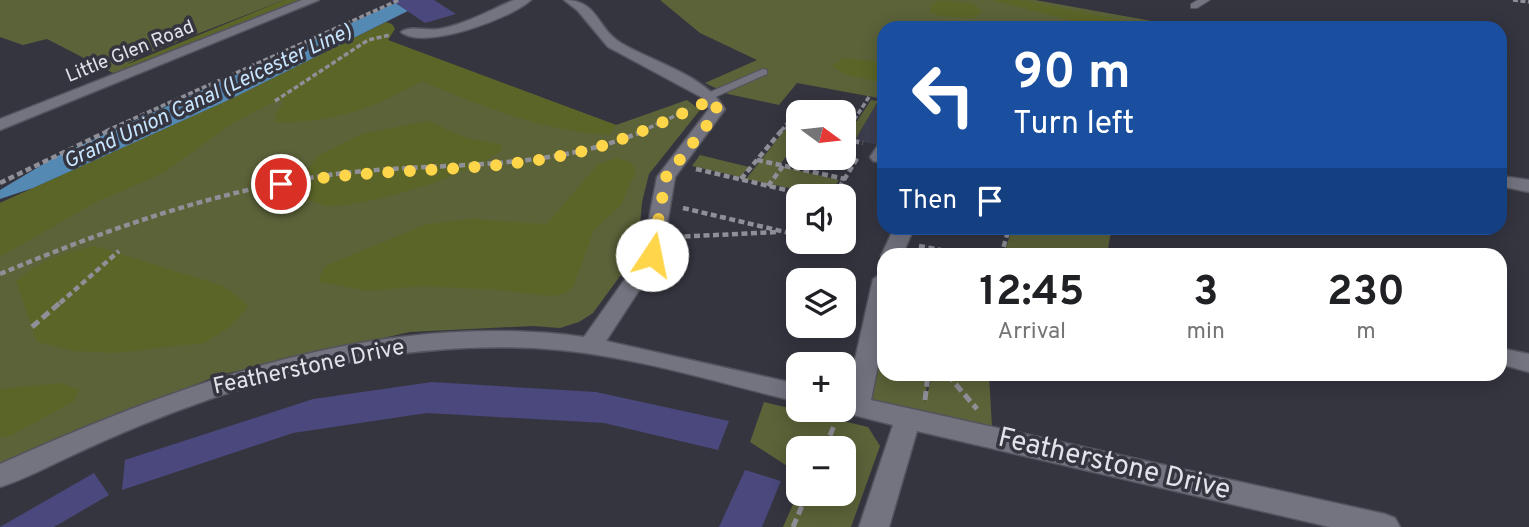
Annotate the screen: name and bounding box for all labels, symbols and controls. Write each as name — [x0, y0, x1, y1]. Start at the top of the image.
street label: Little Glen Road — [62, 15, 198, 89]
water label: Grand Union Canal (Leicester Line) — [60, 18, 356, 176]
text: 90 m — [1013, 44, 1131, 106]
icon: left — [898, 49, 989, 140]
north arrow — [786, 100, 856, 170]
map controls — [786, 100, 856, 506]
text: Turn left — [1013, 105, 1134, 145]
pin — [251, 154, 311, 214]
icon: arrive — [262, 165, 300, 203]
icon: arrive — [971, 182, 1009, 220]
button: sound — [786, 184, 856, 254]
text: Then — [898, 185, 957, 218]
position arrow — [615, 218, 689, 292]
text: 12:45 — [979, 267, 1084, 320]
text: 3 — [1193, 267, 1218, 320]
text: 230 — [1327, 267, 1405, 320]
button: layers — [786, 268, 856, 338]
text: Arrival — [998, 318, 1066, 347]
text: min — [1187, 318, 1225, 347]
text: m — [1356, 318, 1376, 347]
street label: Featherstone Drive — [210, 334, 408, 402]
button: + — [786, 352, 856, 422]
street label: Featherstone Drive — [994, 421, 1234, 509]
button: − — [786, 436, 856, 506]

